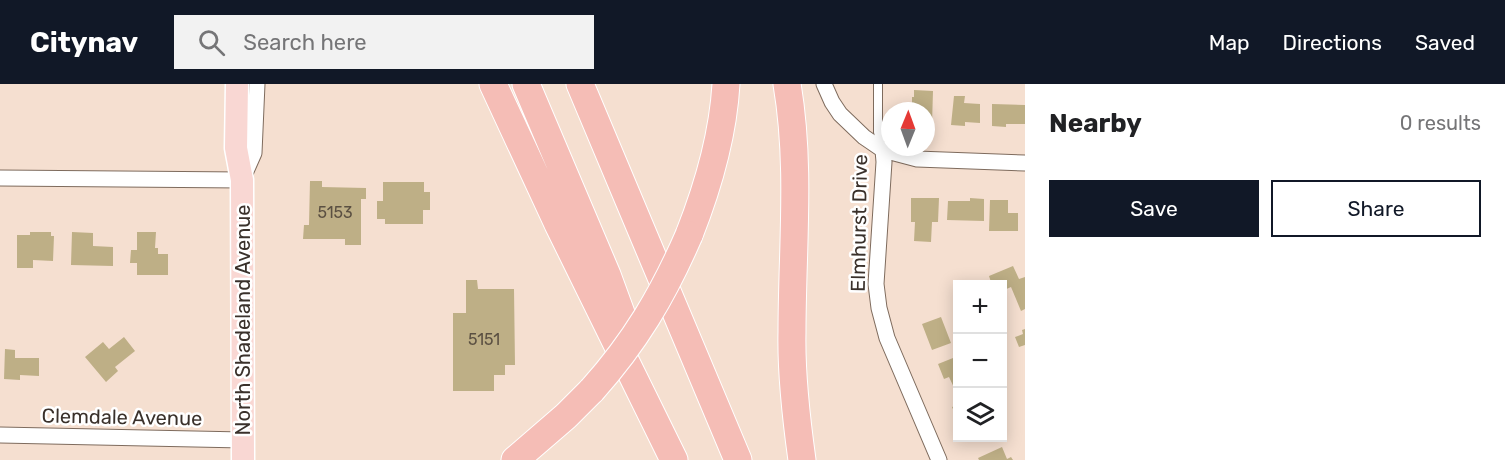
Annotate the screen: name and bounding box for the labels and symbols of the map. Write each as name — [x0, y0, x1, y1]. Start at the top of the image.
north arrow — [881, 102, 935, 156]
street label: Elmhurst Drive — [846, 154, 872, 292]
house number: 5153 — [317, 203, 353, 222]
street label: North Shadeland Avenue — [231, 205, 255, 435]
house number: 5151 — [468, 330, 500, 349]
street label: Clemdale Avenue — [42, 404, 202, 430]

